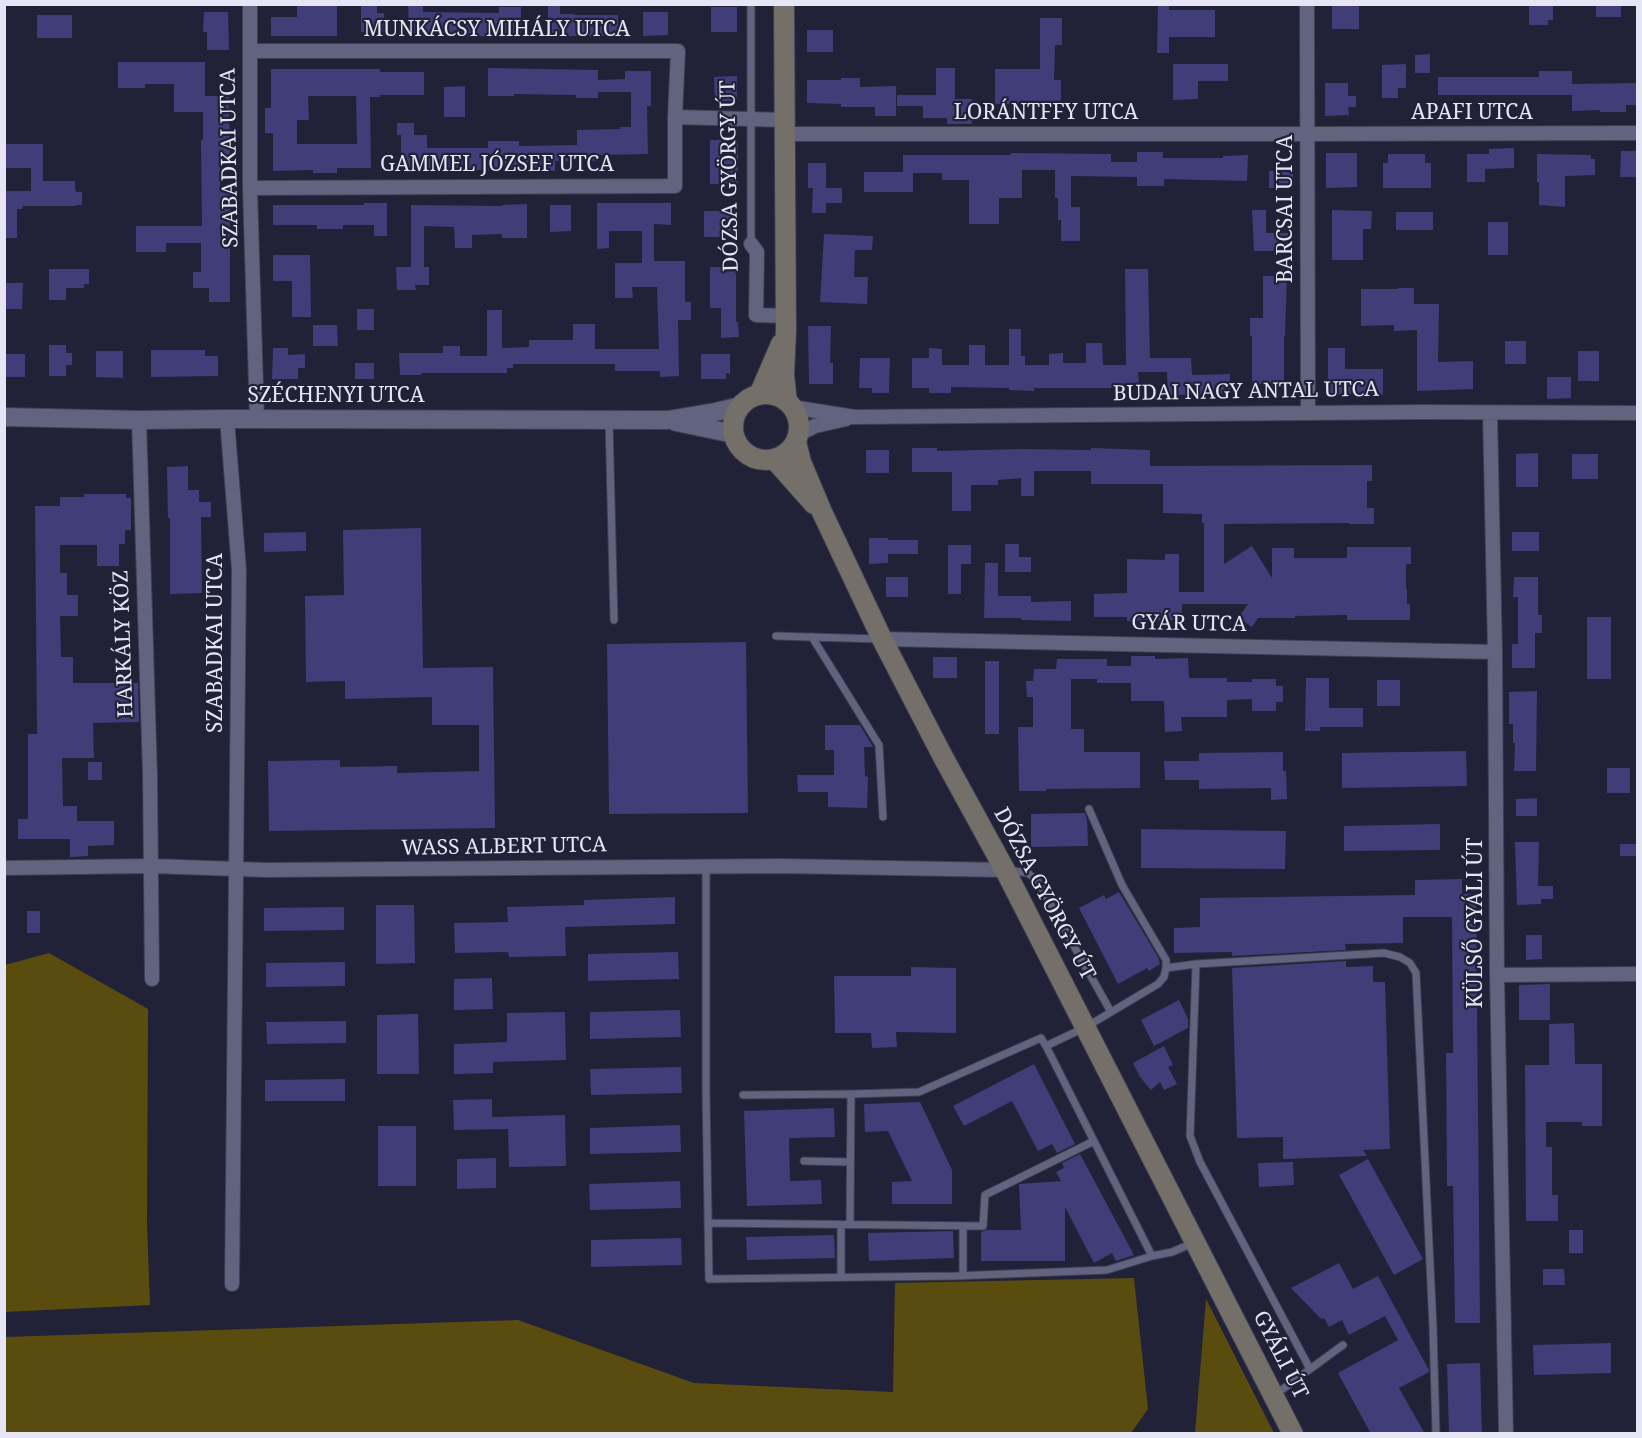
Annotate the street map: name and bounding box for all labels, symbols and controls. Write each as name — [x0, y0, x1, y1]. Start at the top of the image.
street label: MUNKÁCSY MIHÁLY UTCA — [364, 17, 630, 43]
street label: SZABADKAI UTCA — [216, 68, 244, 248]
street label: DÓZSA GYÖRGY ÚT — [716, 80, 744, 272]
street label: LORÁNTFFY UTCA — [954, 100, 1138, 126]
street label: APAFI UTCA — [1411, 100, 1533, 126]
street label: BARCSAI UTCA — [1273, 135, 1299, 283]
street label: GAMMEL JÓZSEF UTCA — [380, 152, 614, 178]
street label: BUDAI NAGY ANTAL UTCA — [1113, 377, 1379, 407]
street label: SZÉCHENYI UTCA — [247, 383, 425, 409]
street label: SZABADKAI UTCA — [203, 553, 229, 733]
street label: HARKÁLY KÖZ — [109, 570, 139, 718]
street label: GYÁR UTCA — [1131, 610, 1247, 638]
street label: DÓZSA GYÖRGY ÚT — [988, 803, 1100, 985]
street label: WASS ALBERT UTCA — [401, 833, 607, 861]
street label: KÜLSŐ GYÁLI ÚT — [1463, 838, 1489, 1008]
street label: GYÁLI ÚT — [1247, 1307, 1313, 1403]

